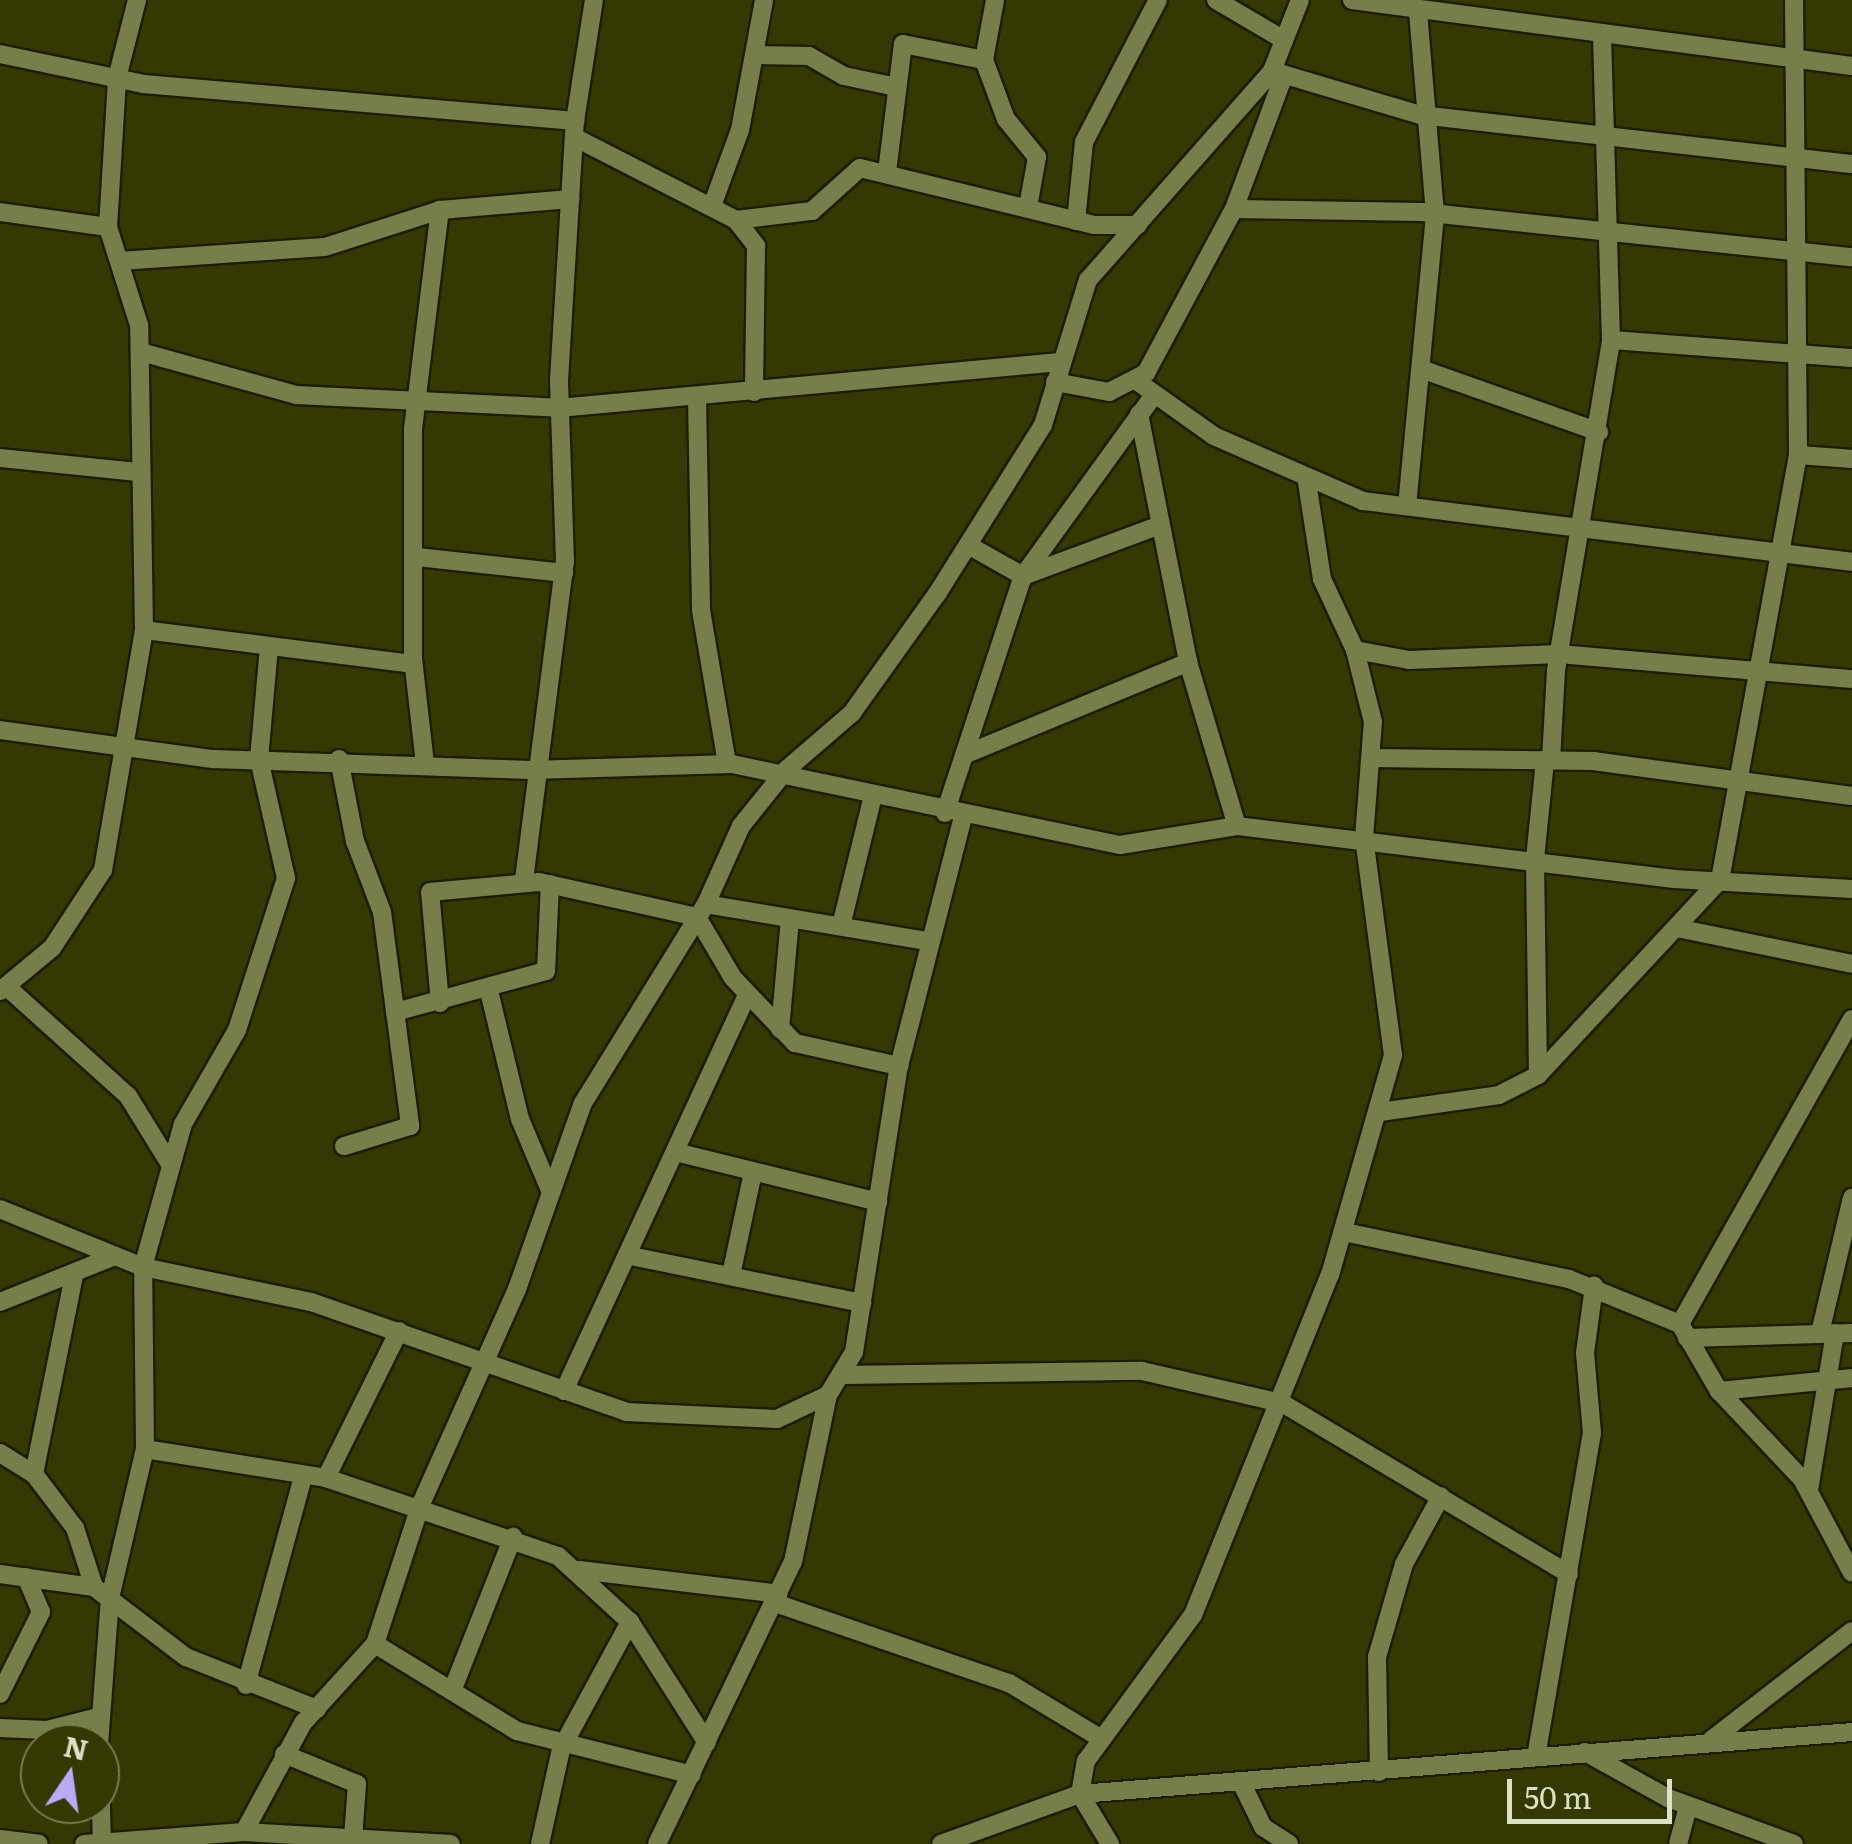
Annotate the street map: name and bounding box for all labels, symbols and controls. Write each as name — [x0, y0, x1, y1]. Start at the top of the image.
north arrow — [20, 1724, 120, 1824]
text: N — [60, 1724, 92, 1770]
scale bar — [1512, 1759, 1677, 1821]
text: 50 m — [1524, 1774, 1592, 1818]

